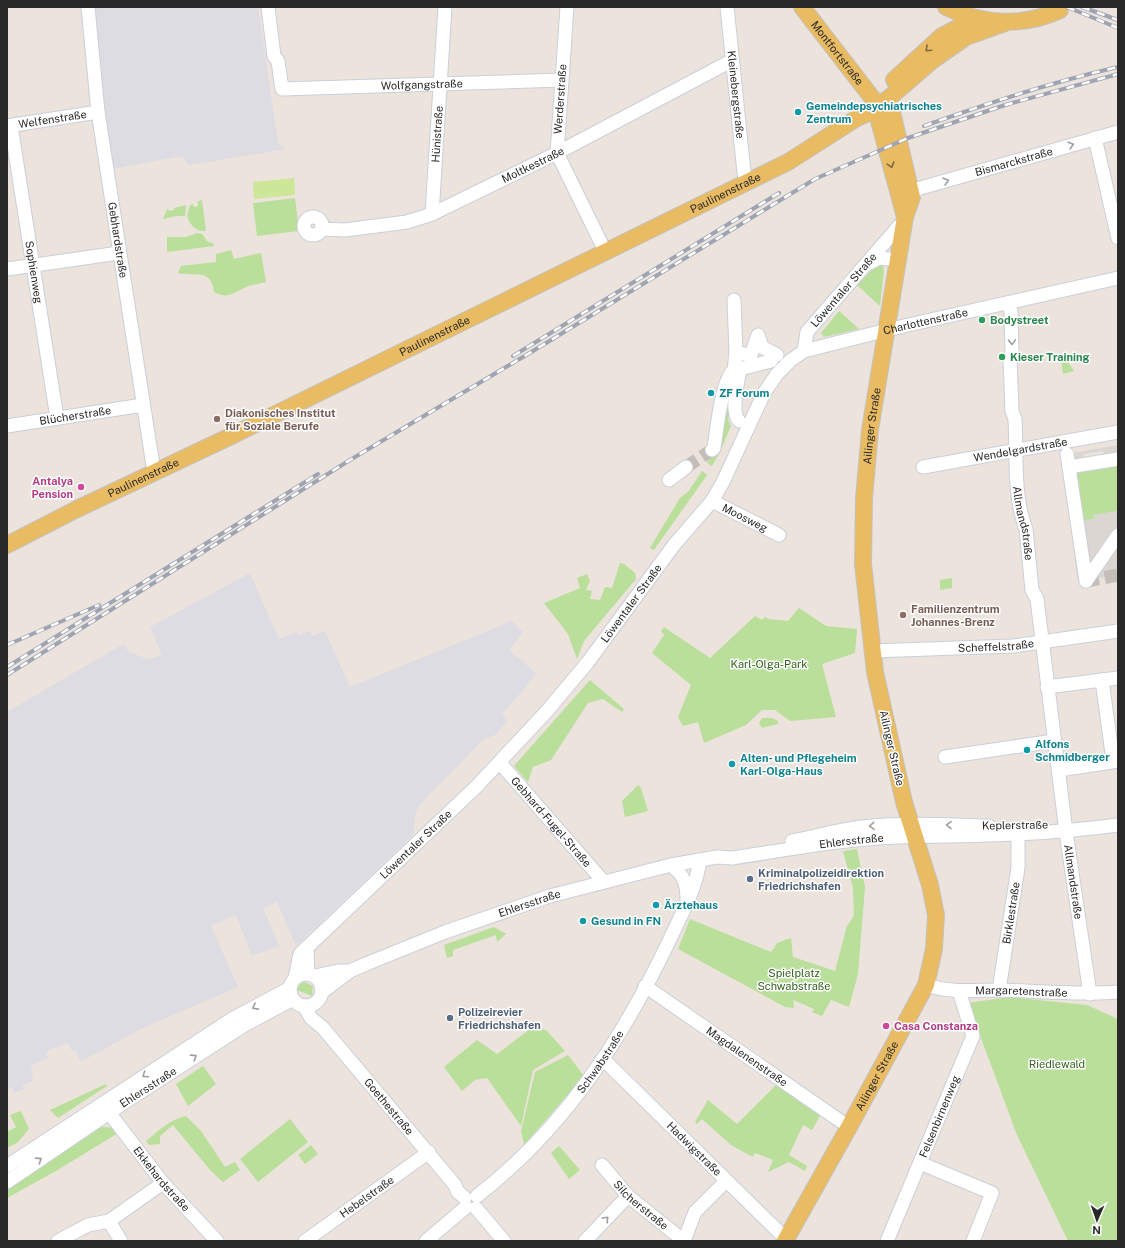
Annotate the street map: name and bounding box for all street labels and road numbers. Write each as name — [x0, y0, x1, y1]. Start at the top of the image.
street label: Montfortstraße — [809, 19, 866, 87]
street label: Kleinebergstraße — [726, 50, 746, 139]
street label: Werderstraße — [552, 64, 568, 134]
street label: Wolfgangstraße — [381, 77, 463, 92]
street label: Hünistraße — [429, 106, 445, 163]
street label: Welfenstraße — [18, 108, 87, 130]
street label: Moltkestraße — [500, 144, 566, 185]
street label: Bismarckstraße — [974, 145, 1054, 178]
street label: Paulinenstraße — [688, 170, 763, 215]
street label: Gebhardstraße — [106, 201, 130, 279]
street label: Sophienweg — [23, 240, 45, 304]
street label: Löwentaler Straße — [808, 250, 879, 329]
street label: Charlottenstraße — [882, 306, 969, 337]
street label: Paulinenstraße — [397, 313, 472, 358]
street label: Ailinger Straße — [861, 387, 883, 465]
street label: Blücherstraße — [39, 404, 112, 427]
street label: Wendelgardstraße — [973, 435, 1068, 464]
street label: Paulinenstraße — [106, 456, 181, 500]
street label: Allmandstraße — [1011, 486, 1035, 561]
street label: Moosweg — [720, 501, 770, 534]
street label: Löwentaler Straße — [599, 562, 664, 645]
street label: Scheffelstraße — [958, 637, 1035, 654]
street label: Ailinger Straße — [877, 709, 907, 787]
street label: Gebhard-Fugel-Straße — [509, 774, 594, 869]
street label: Löwentaler Straße — [377, 807, 454, 881]
street label: Keplerstraße — [982, 818, 1048, 832]
street label: Ehlersstraße — [818, 832, 884, 850]
street label: Allmandstraße — [1062, 844, 1085, 920]
street label: Birklestraße — [1000, 881, 1022, 945]
street label: Ehlersstraße — [497, 888, 562, 919]
street label: Margaretenstraße — [975, 984, 1068, 999]
street label: Magdalenenstraße — [704, 1024, 790, 1089]
street label: Schwabstraße — [575, 1028, 626, 1096]
street label: Ailinger Straße — [853, 1039, 900, 1113]
street label: Ehlersstraße — [118, 1065, 179, 1110]
street label: Felsenbirnenweg — [917, 1074, 962, 1159]
street label: Goethestraße — [362, 1076, 416, 1137]
street label: Hadwigstraße — [664, 1119, 724, 1178]
street label: Ekkehardstraße — [131, 1144, 192, 1214]
street label: Hebelstraße — [338, 1173, 396, 1220]
street label: Silcherstraße — [611, 1178, 671, 1232]

